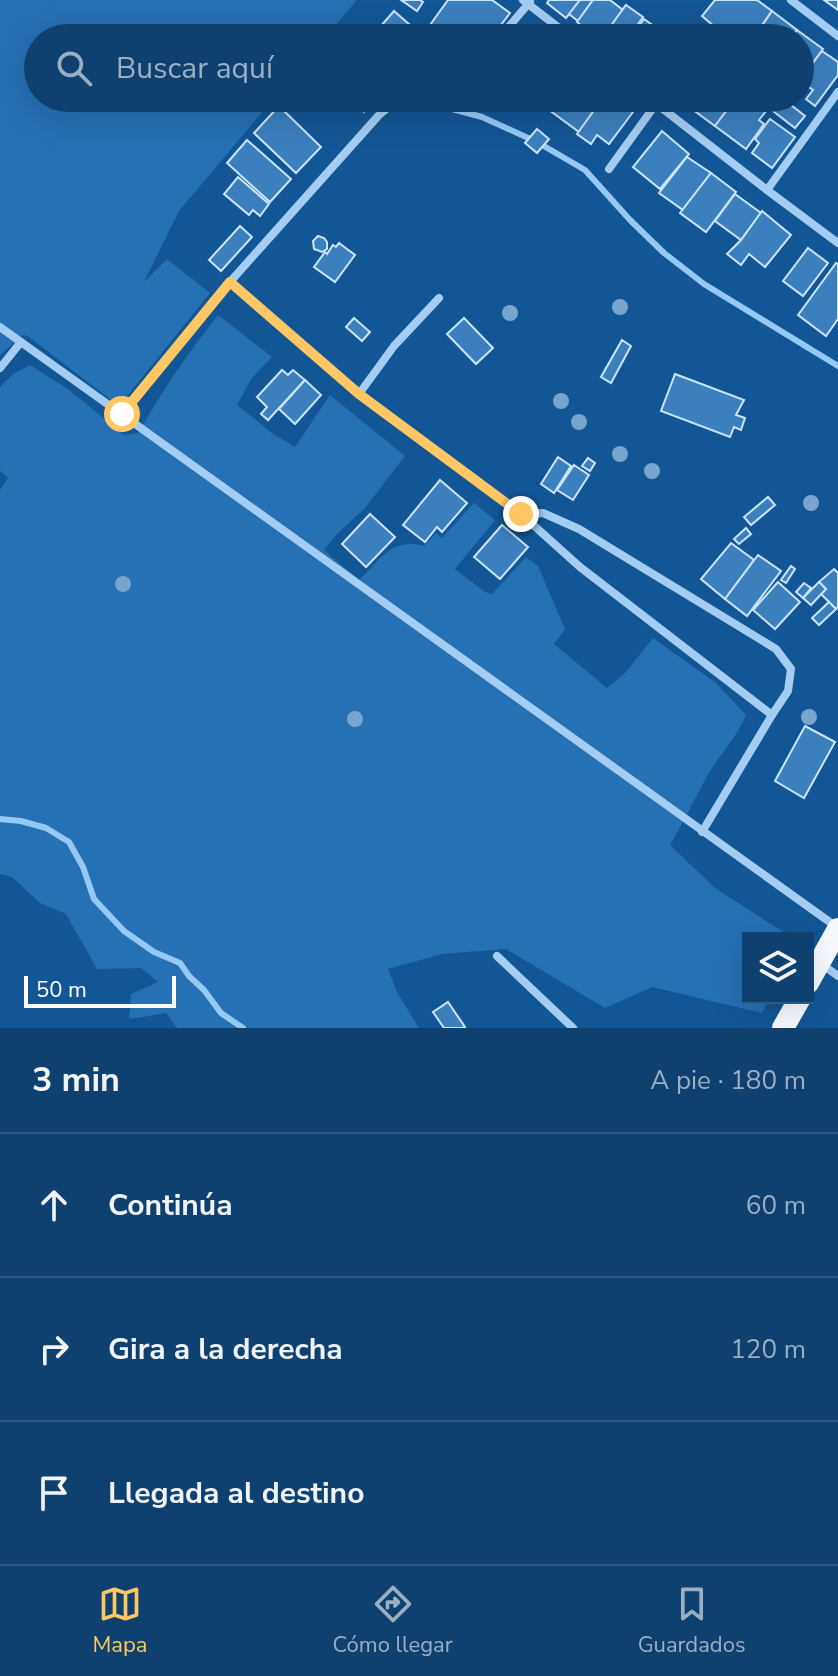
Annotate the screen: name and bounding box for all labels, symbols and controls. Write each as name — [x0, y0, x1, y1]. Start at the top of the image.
search box — [24, 24, 814, 112]
icon: search — [52, 46, 96, 90]
text: Buscar aquí — [116, 48, 273, 89]
route start — [104, 396, 140, 432]
route end — [503, 496, 539, 532]
map controls — [742, 932, 814, 1004]
button: layers — [742, 932, 814, 1004]
scale bar — [24, 972, 176, 1008]
text: 50 m — [36, 975, 87, 1005]
text: 3 min — [32, 1057, 120, 1103]
text: A pie · 180 m — [650, 1063, 806, 1098]
icon: ahead — [32, 1183, 76, 1227]
text: Continúa — [108, 1185, 233, 1226]
text: 60 m — [746, 1188, 806, 1223]
icon: right — [32, 1327, 76, 1371]
text: Gira a la derecha — [108, 1329, 343, 1370]
text: 120 m — [730, 1332, 806, 1367]
icon: arrive — [32, 1471, 76, 1515]
text: Llegada al destino — [108, 1473, 364, 1514]
tab: Mapa — [93, 1582, 147, 1660]
tab: Cómo llegar — [333, 1582, 453, 1660]
tab: Guardados — [638, 1582, 745, 1660]

